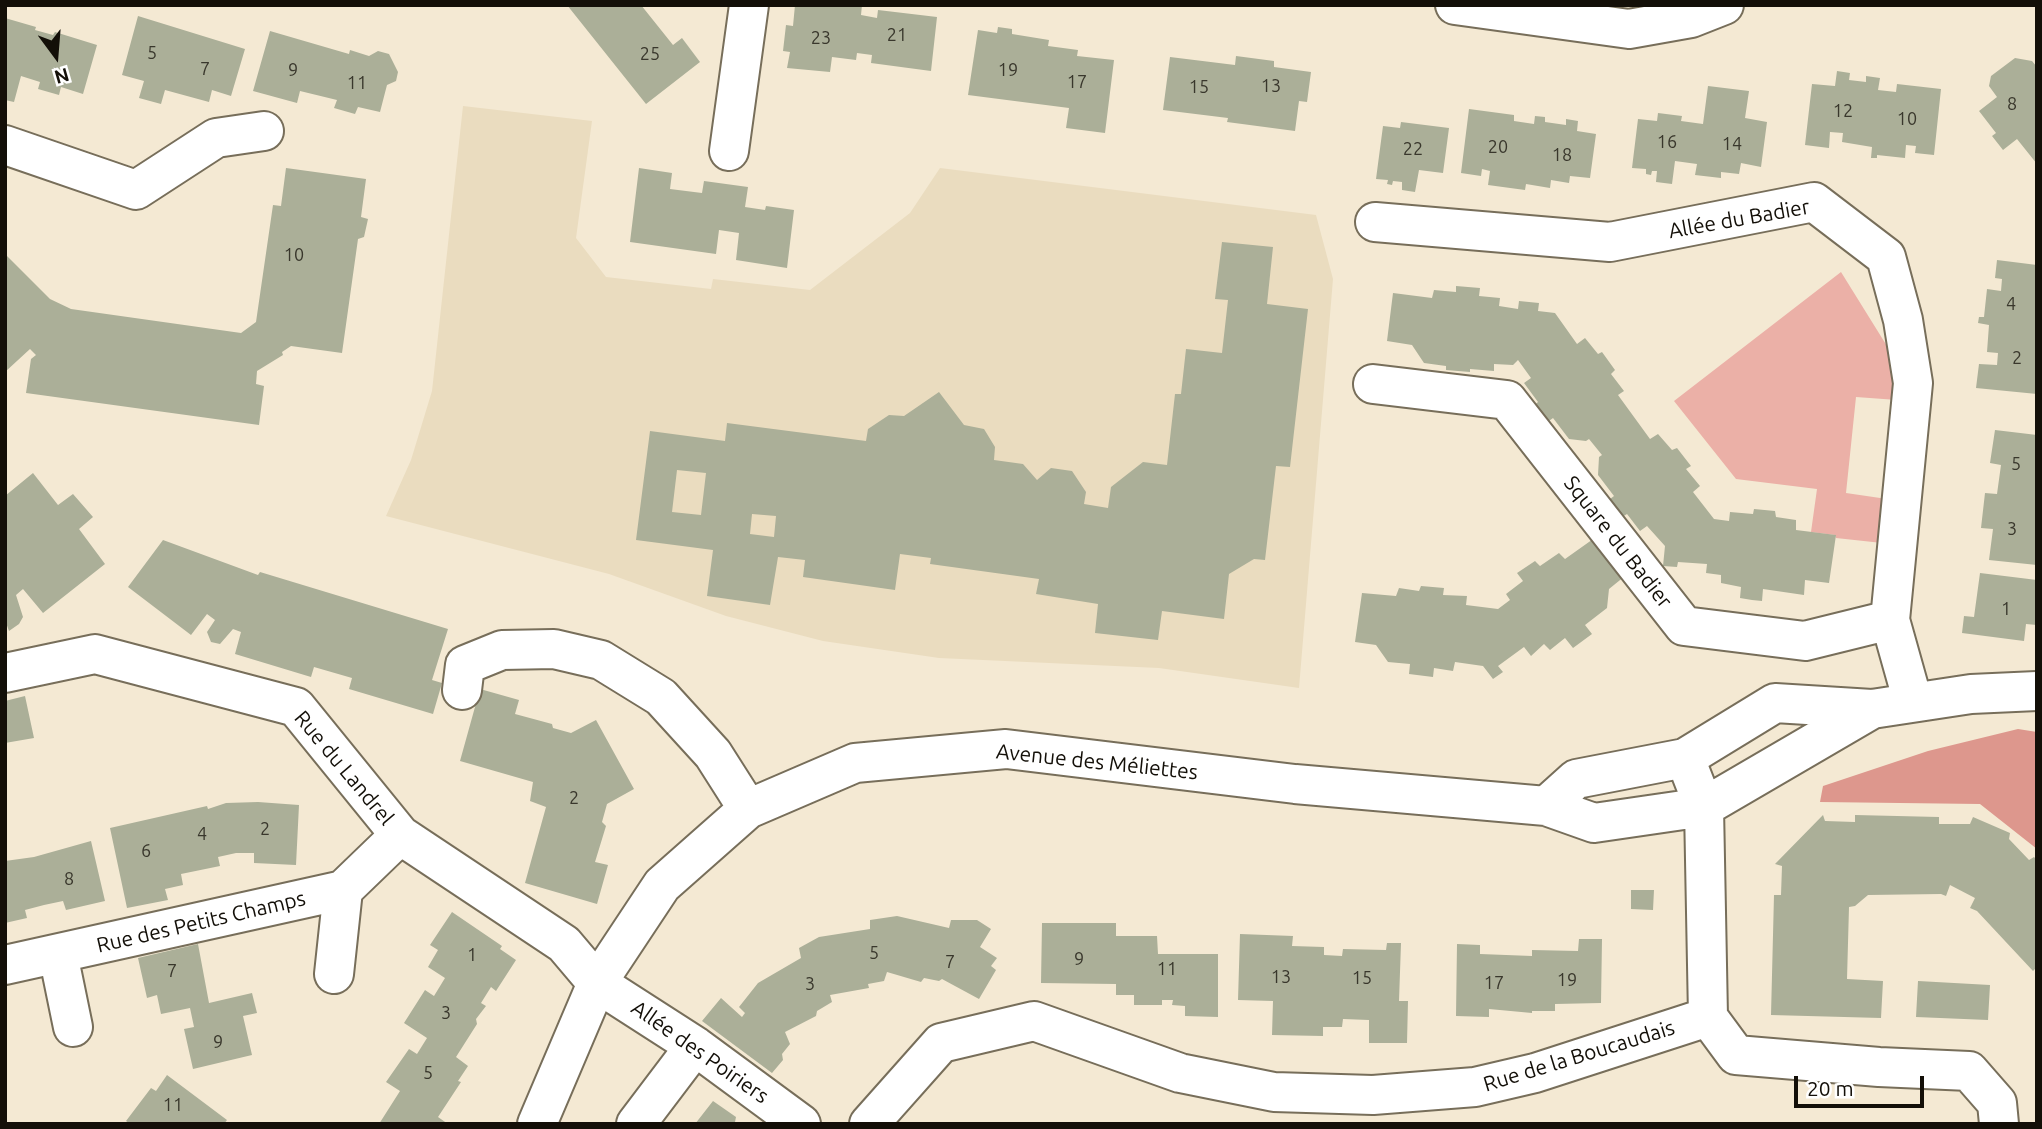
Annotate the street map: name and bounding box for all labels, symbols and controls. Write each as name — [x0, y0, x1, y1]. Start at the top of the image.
north arrow — [21, 21, 91, 91]
house number: 21 — [887, 24, 907, 46]
house number: 23 — [811, 27, 831, 49]
house number: 5 — [147, 42, 157, 64]
house number: 25 — [640, 43, 660, 65]
house number: 7 — [200, 58, 210, 80]
house number: 9 — [288, 59, 298, 81]
house number: 19 — [998, 59, 1018, 81]
text: N — [52, 64, 72, 89]
house number: 17 — [1067, 71, 1087, 93]
house number: 11 — [347, 72, 367, 94]
house number: 13 — [1261, 75, 1281, 97]
house number: 15 — [1189, 76, 1209, 98]
house number: 8 — [2007, 93, 2017, 115]
house number: 12 — [1833, 100, 1853, 122]
house number: 10 — [1897, 108, 1917, 130]
house number: 16 — [1657, 131, 1677, 153]
house number: 14 — [1722, 133, 1742, 155]
house number: 20 — [1488, 136, 1508, 158]
house number: 22 — [1403, 138, 1423, 160]
house number: 18 — [1552, 144, 1572, 166]
street label: Allée du Badier — [1666, 194, 1812, 244]
house number: 10 — [284, 244, 304, 266]
house number: 4 — [2006, 293, 2016, 315]
house number: 2 — [2012, 347, 2022, 369]
house number: 5 — [2011, 453, 2021, 475]
street label: Square du Badier — [1559, 471, 1677, 613]
house number: 3 — [2007, 518, 2017, 540]
house number: 1 — [2001, 598, 2011, 620]
street label: Rue du Landrel — [289, 706, 399, 830]
street label: Avenue des Méliettes — [995, 739, 1199, 785]
house number: 2 — [569, 787, 579, 809]
house number: 2 — [260, 818, 270, 840]
house number: 4 — [197, 823, 207, 845]
house number: 6 — [141, 840, 151, 862]
house number: 8 — [64, 868, 74, 890]
street label: Rue des Petits Champs — [94, 886, 308, 958]
house number: 5 — [869, 942, 879, 964]
house number: 1 — [467, 944, 477, 966]
house number: 9 — [1074, 948, 1084, 970]
house number: 7 — [945, 951, 955, 973]
house number: 11 — [1157, 958, 1177, 980]
house number: 7 — [167, 960, 177, 982]
house number: 13 — [1271, 966, 1291, 988]
house number: 15 — [1352, 967, 1372, 989]
house number: 19 — [1557, 969, 1577, 991]
house number: 17 — [1484, 972, 1504, 994]
house number: 3 — [805, 973, 815, 995]
street label: Allée des Poiriers — [626, 995, 774, 1109]
house number: 3 — [441, 1002, 451, 1024]
street label: Rue de la Boucaudais — [1480, 1015, 1678, 1097]
house number: 9 — [213, 1031, 223, 1053]
house number: 5 — [423, 1062, 433, 1084]
scale bar — [1797, 1062, 1926, 1106]
text: 20 m — [1807, 1076, 1854, 1100]
house number: 11 — [163, 1094, 183, 1116]

